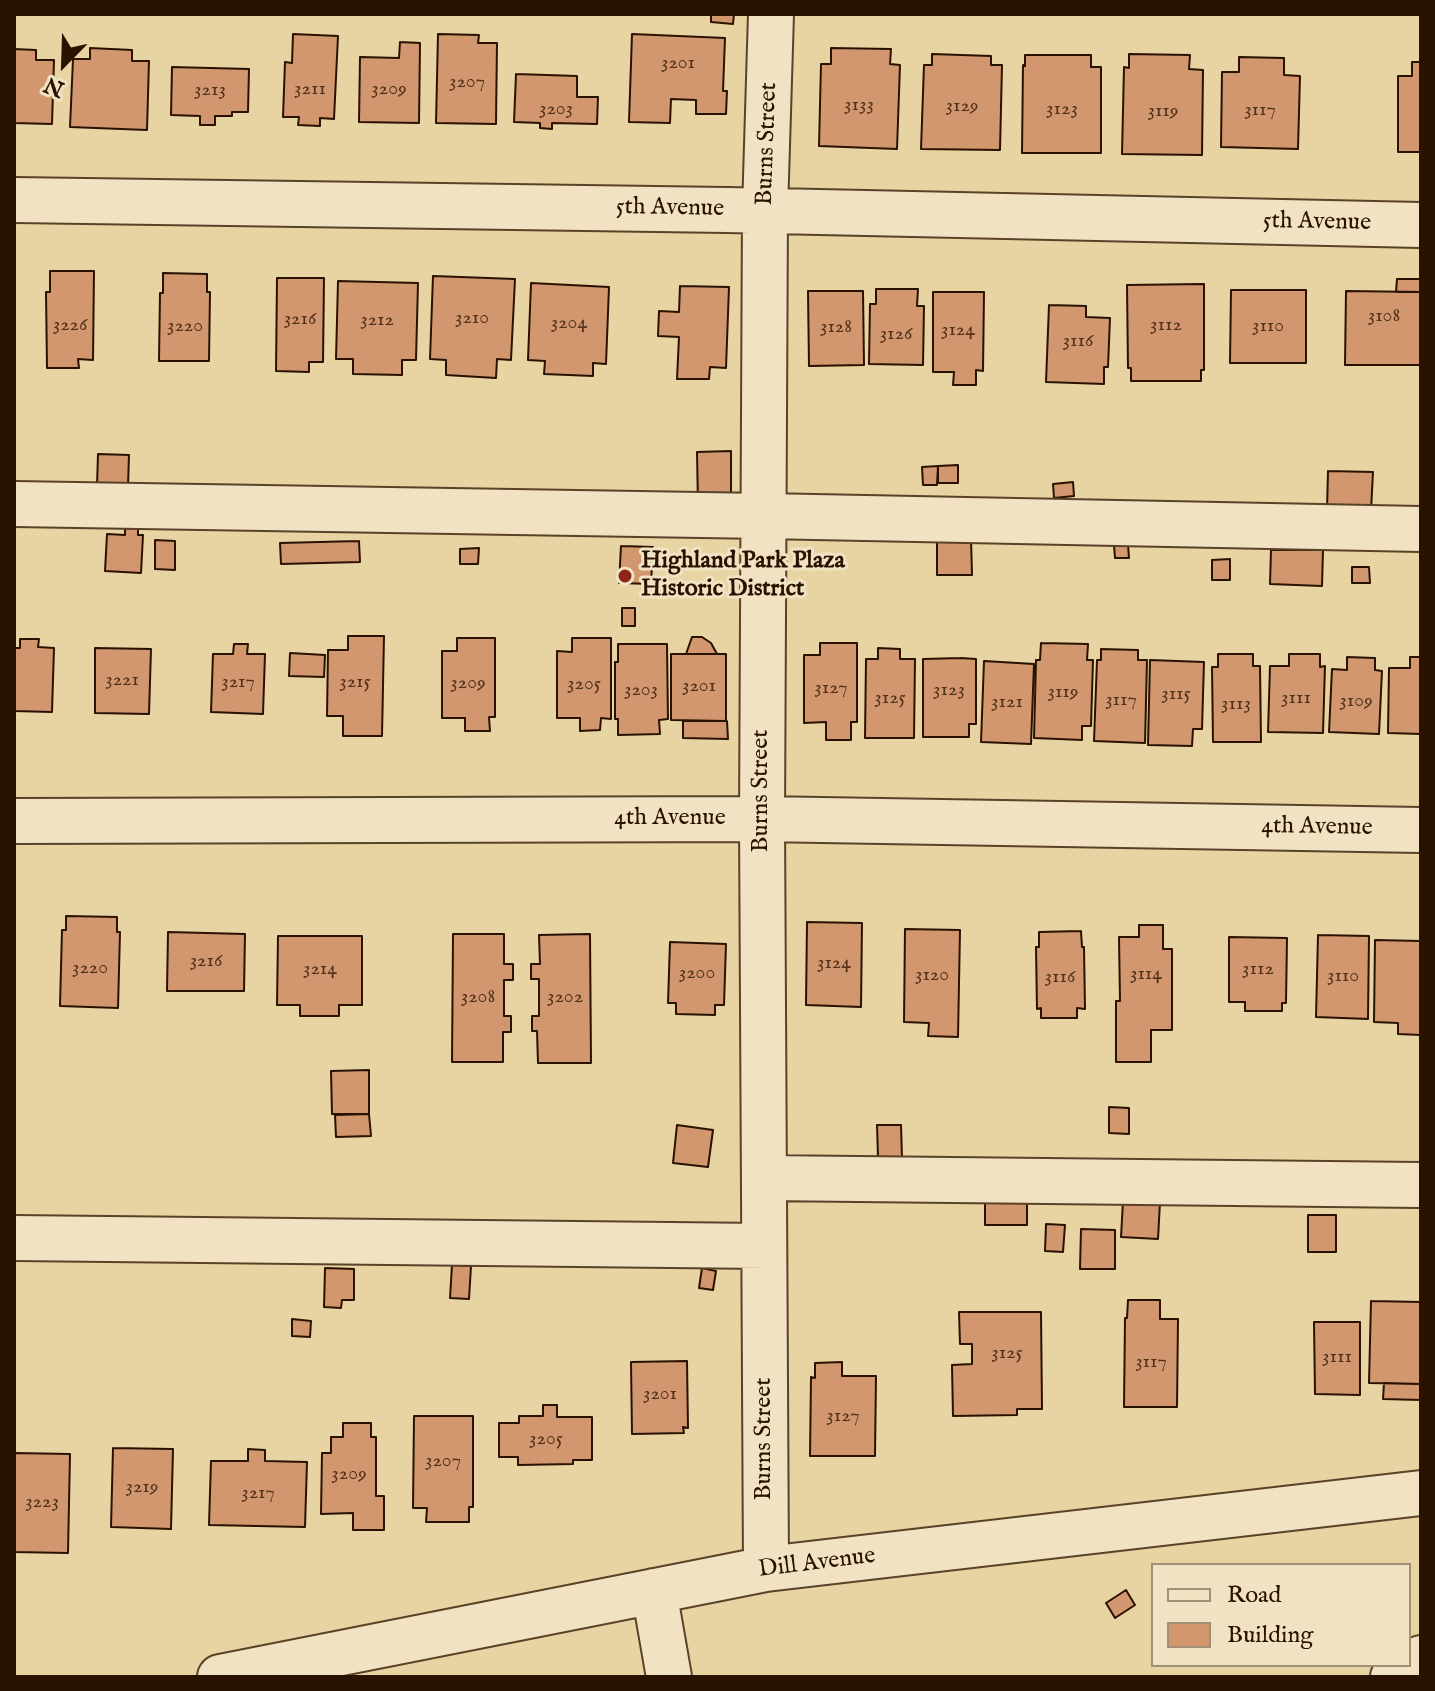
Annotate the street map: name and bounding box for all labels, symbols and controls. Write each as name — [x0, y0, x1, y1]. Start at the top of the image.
north arrow — [24, 24, 104, 104]
house number: 3201 — [661, 52, 695, 76]
text: N — [40, 69, 69, 103]
house number: 3207 — [449, 71, 485, 95]
house number: 3211 — [294, 78, 326, 102]
house number: 3209 — [371, 78, 407, 102]
house number: 3213 — [194, 79, 226, 103]
street label: Burns Street — [751, 82, 785, 206]
house number: 3133 — [844, 94, 874, 118]
house number: 3129 — [945, 95, 979, 119]
house number: 3203 — [539, 98, 573, 122]
house number: 3123 — [1046, 98, 1078, 122]
house number: 3117 — [1244, 99, 1276, 123]
house number: 3119 — [1147, 100, 1179, 124]
street label: 5th Avenue — [616, 194, 724, 224]
street label: 5th Avenue — [1263, 208, 1371, 238]
house number: 3108 — [1368, 305, 1400, 329]
house number: 3210 — [455, 307, 489, 331]
house number: 3216 — [284, 308, 316, 332]
house number: 3212 — [360, 309, 394, 333]
house number: 3204 — [551, 312, 587, 336]
house number: 3226 — [53, 314, 87, 338]
house number: 3112 — [1150, 314, 1182, 338]
house number: 3220 — [167, 315, 203, 339]
house number: 3110 — [1252, 315, 1284, 339]
house number: 3128 — [820, 316, 852, 340]
house number: 3124 — [941, 319, 975, 343]
house number: 3126 — [880, 323, 912, 347]
house number: 3116 — [1063, 330, 1093, 354]
place label: Highland Park Plaza Historic District — [641, 548, 845, 604]
marker: Highland Park Plaza Historic District — [616, 567, 634, 585]
house number: 3221 — [105, 669, 139, 693]
house number: 3217 — [221, 671, 255, 695]
house number: 3215 — [339, 671, 371, 695]
house number: 3209 — [450, 672, 486, 696]
house number: 3205 — [567, 673, 601, 697]
house number: 3201 — [682, 675, 716, 699]
house number: 3127 — [814, 677, 848, 701]
house number: 3203 — [624, 679, 658, 703]
house number: 3123 — [933, 679, 965, 703]
house number: 3119 — [1047, 681, 1079, 705]
house number: 3115 — [1161, 683, 1191, 707]
house number: 3125 — [874, 687, 906, 711]
house number: 3111 — [1281, 687, 1311, 711]
house number: 3117 — [1105, 689, 1137, 713]
house number: 3109 — [1339, 690, 1373, 714]
house number: 3121 — [991, 691, 1023, 715]
house number: 3113 — [1221, 693, 1251, 717]
street label: Burns Street — [748, 729, 776, 853]
street label: 4th Avenue — [614, 805, 726, 833]
street label: 4th Avenue — [1261, 813, 1373, 843]
house number: 3216 — [190, 950, 222, 974]
house number: 3124 — [817, 952, 851, 976]
house number: 3220 — [72, 957, 108, 981]
house number: 3214 — [303, 958, 337, 982]
house number: 3112 — [1242, 958, 1274, 982]
house number: 3200 — [679, 962, 715, 986]
house number: 3114 — [1130, 963, 1162, 987]
house number: 3120 — [915, 964, 949, 988]
house number: 3110 — [1327, 965, 1359, 989]
house number: 3116 — [1045, 966, 1075, 990]
house number: 3208 — [461, 986, 495, 1010]
house number: 3202 — [547, 986, 583, 1010]
house number: 3125 — [991, 1342, 1023, 1366]
house number: 3111 — [1322, 1346, 1352, 1370]
house number: 3117 — [1135, 1351, 1167, 1375]
street label: Burns Street — [751, 1377, 779, 1501]
house number: 3201 — [643, 1383, 677, 1407]
house number: 3127 — [826, 1405, 860, 1429]
house number: 3205 — [529, 1428, 563, 1452]
house number: 3207 — [425, 1450, 461, 1474]
house number: 3209 — [331, 1463, 367, 1487]
house number: 3219 — [125, 1476, 159, 1500]
house number: 3217 — [241, 1482, 275, 1506]
house number: 3223 — [25, 1491, 59, 1515]
street label: Dill Avenue — [757, 1543, 877, 1585]
legend — [1151, 1563, 1411, 1667]
text: Road — [1227, 1580, 1281, 1611]
text: Building — [1227, 1620, 1313, 1651]

